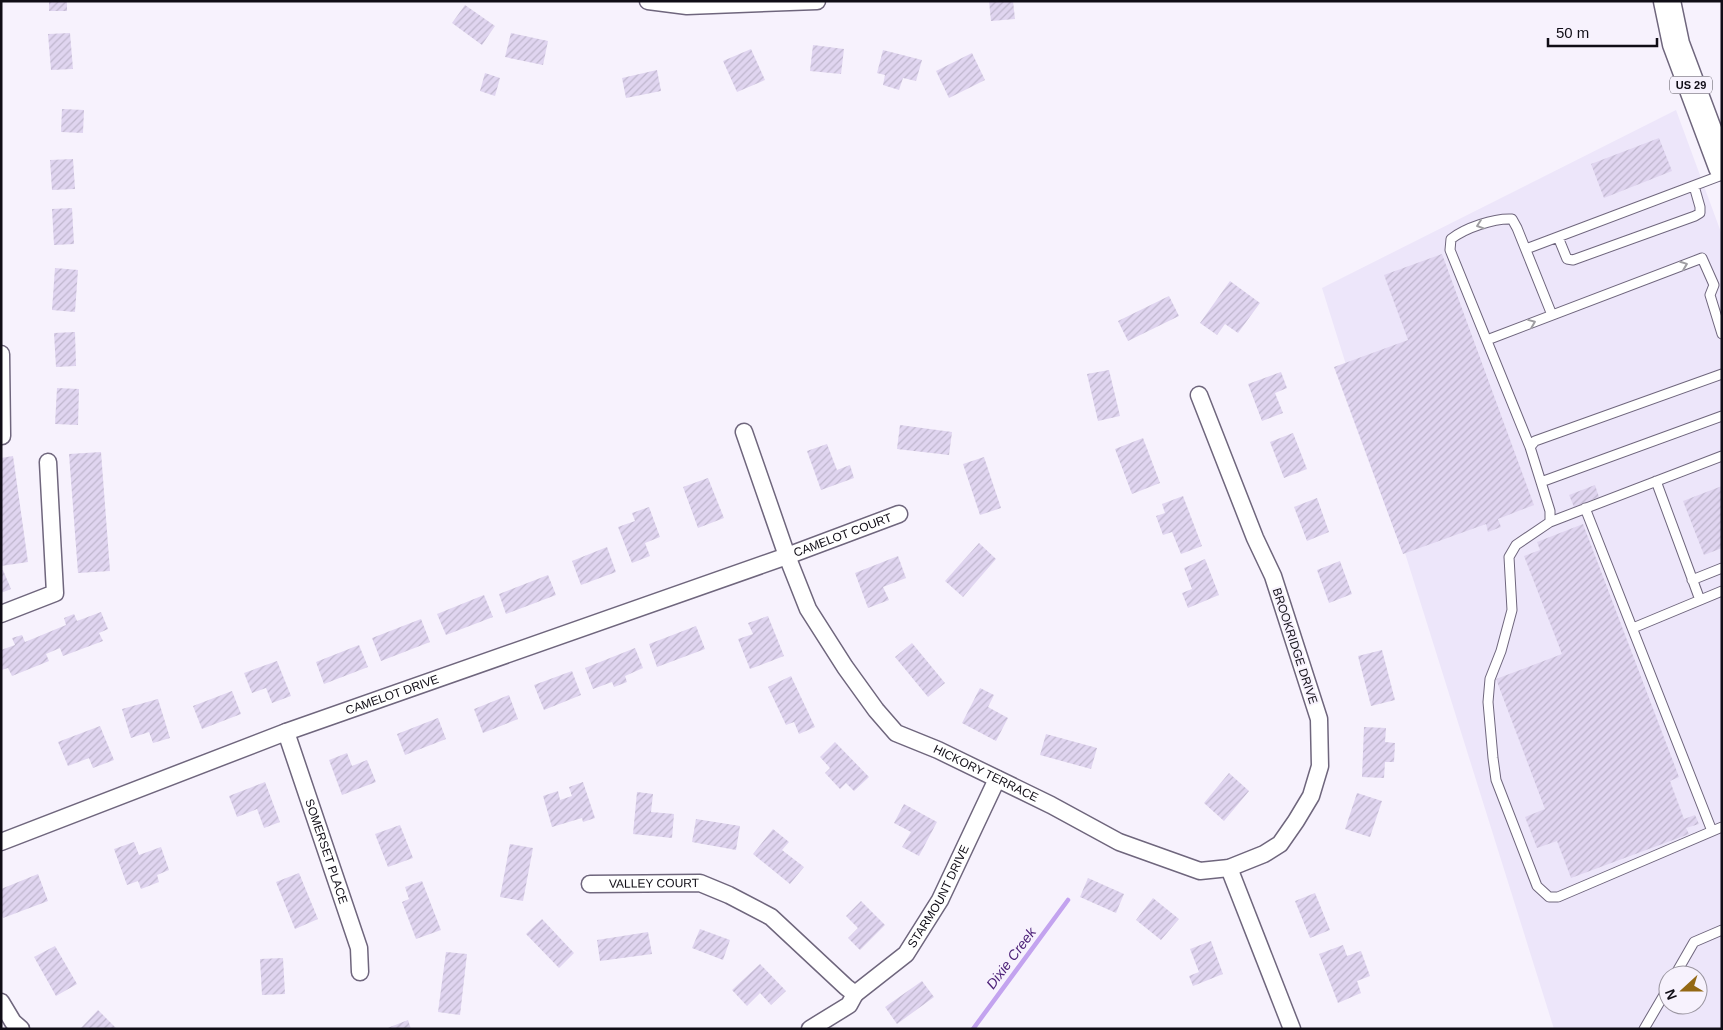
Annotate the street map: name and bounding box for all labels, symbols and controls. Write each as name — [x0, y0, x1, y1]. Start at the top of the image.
scale bar — [1548, 15, 1657, 47]
text: 50 m — [1556, 24, 1589, 41]
road number: US 29 — [1670, 76, 1712, 94]
one-way arrow — [1477, 220, 1485, 230]
one-way arrow — [1679, 261, 1688, 271]
one-way arrow — [1527, 318, 1536, 329]
street label: CAMELOT COURT — [792, 510, 894, 560]
street label: BROOKRIDGE DRIVE — [1270, 586, 1320, 706]
street label: CAMELOT DRIVE — [344, 672, 441, 718]
street label: HICKORY TERRACE — [931, 742, 1040, 805]
street label: SOMERSET PLACE — [302, 797, 351, 906]
street label: STARMOUNT DRIVE — [905, 843, 972, 950]
street label: VALLEY COURT — [609, 876, 700, 891]
water label: Dixie Creek — [983, 923, 1040, 992]
north arrow — [1658, 965, 1708, 1015]
text: N — [1662, 987, 1680, 1002]

